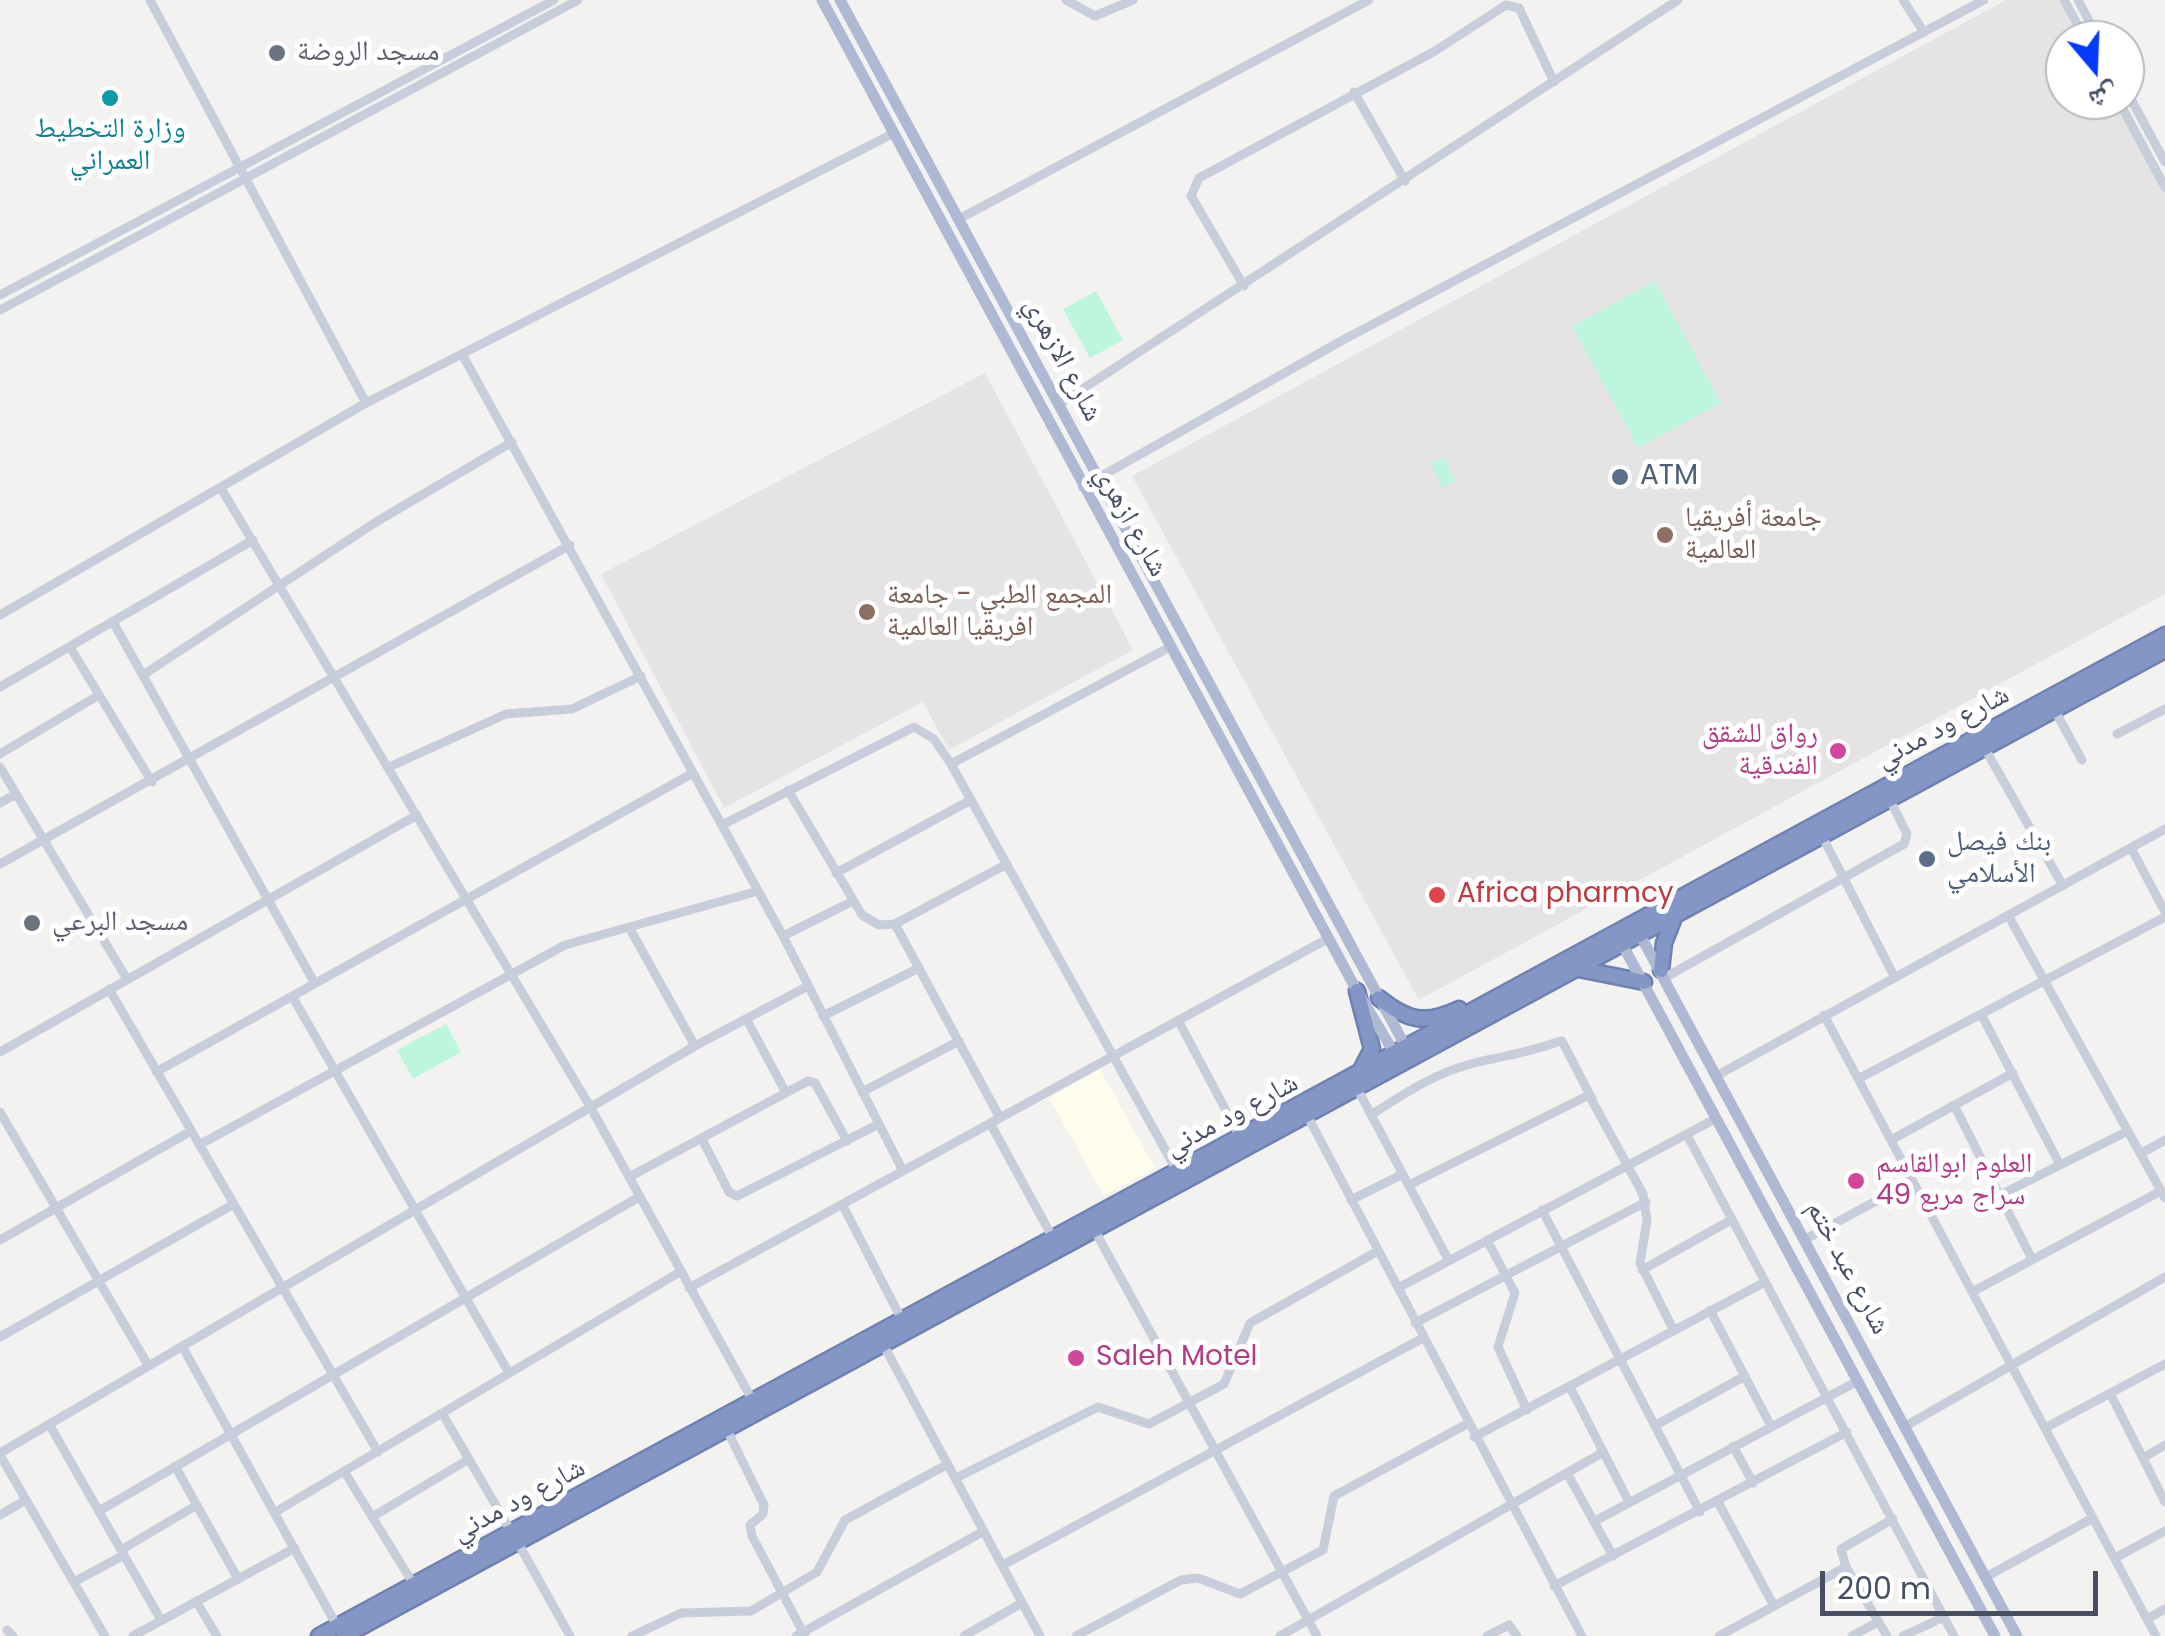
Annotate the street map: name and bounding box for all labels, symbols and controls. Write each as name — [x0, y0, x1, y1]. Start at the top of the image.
north arrow — [2045, 20, 2145, 120]
place label: مسجد الروضة — [297, 36, 439, 70]
marker: مسجد الروضة — [266, 42, 288, 64]
text: ش — [2084, 74, 2125, 120]
marker: وزارة التخطيط العمراني — [99, 87, 121, 109]
place label: وزارة التخطيط العمراني — [34, 113, 186, 179]
street label: شارع الازهري — [1015, 292, 1109, 428]
place label: ATM — [1640, 460, 1698, 494]
street label: شارع ازهري — [1086, 461, 1174, 583]
marker: ATM — [1609, 466, 1631, 488]
place label: جامعة أفريقيا العالمية — [1685, 502, 1822, 568]
marker: جامعة أفريقيا العالمية — [1654, 524, 1676, 546]
place label: المجمع الطبي - جامعة افريقيا العالمية — [887, 579, 1112, 645]
marker: المجمع الطبي - جامعة افريقيا العالمية — [856, 601, 878, 623]
street label: شارع ود مدني — [1871, 679, 2015, 777]
place label: رواق للشقق الفندقية — [1702, 718, 1818, 784]
marker: رواق للشقق الفندقية — [1827, 740, 1849, 762]
place label: بنك فيصل الأسلامي — [1947, 826, 2051, 892]
marker: بنك فيصل الأسلامي — [1916, 848, 1938, 870]
place label: Africa pharmcy — [1457, 878, 1674, 912]
marker: Africa pharmcy — [1426, 884, 1448, 906]
place label: مسجد البرعي — [52, 906, 188, 940]
marker: مسجد البرعي — [21, 912, 43, 934]
street label: شارع ود مدني — [1160, 1067, 1304, 1165]
place label: العلوم ابوالقاسم سراج مربع 49 — [1876, 1148, 2033, 1214]
marker: العلوم ابوالقاسم سراج مربع 49 — [1845, 1170, 1867, 1192]
street label: شارع عبد ختم — [1798, 1195, 1896, 1341]
place label: Saleh Motel — [1096, 1341, 1257, 1375]
marker: Saleh Motel — [1065, 1347, 1087, 1369]
street label: شارع ود مدني — [447, 1452, 591, 1550]
scale bar — [1825, 1551, 2102, 1613]
text: 200 m — [1837, 1567, 1931, 1610]

